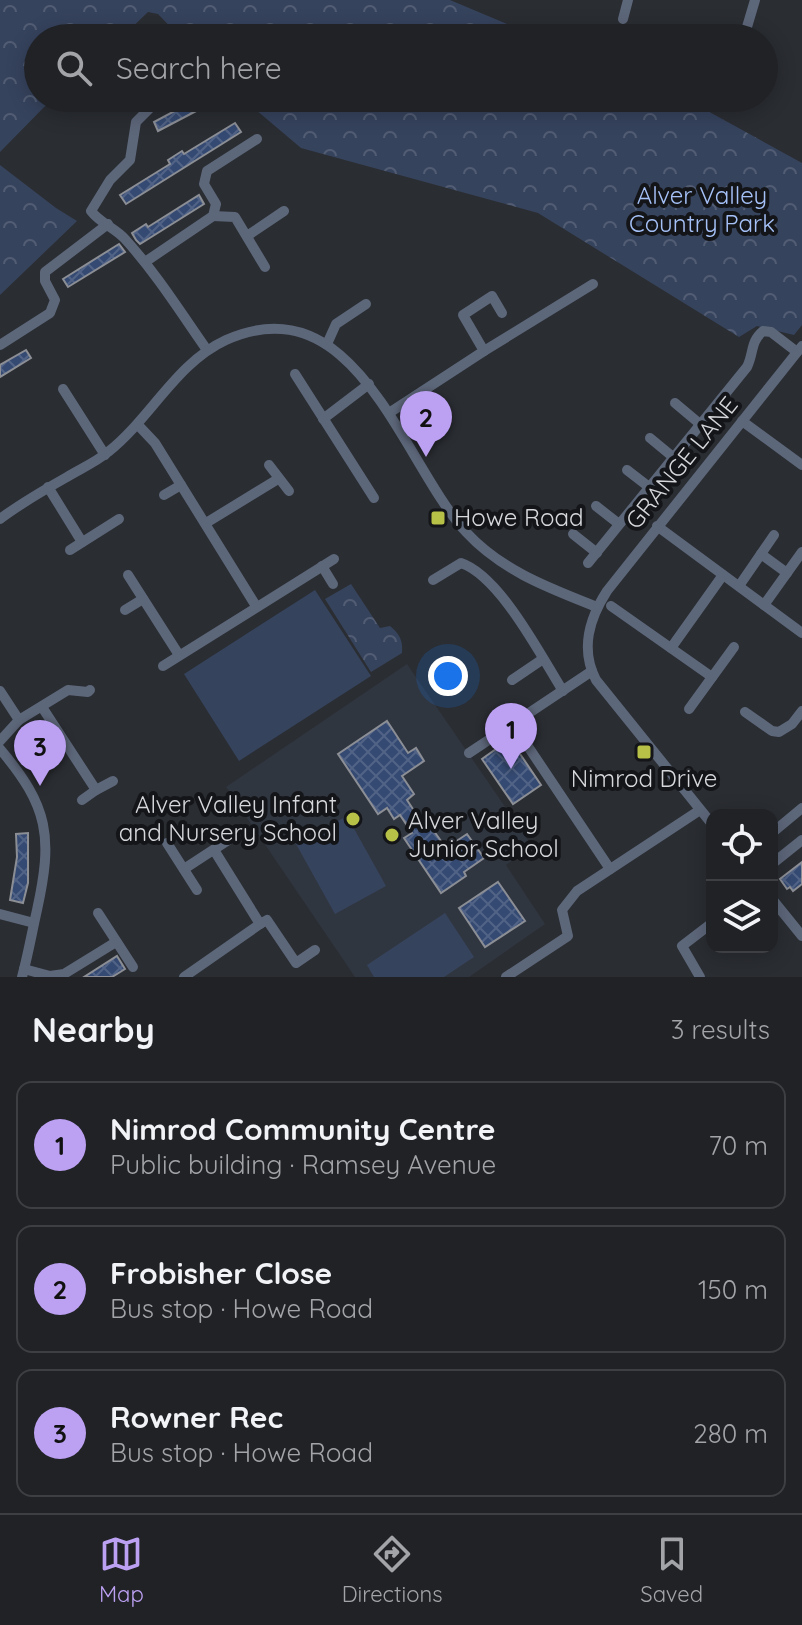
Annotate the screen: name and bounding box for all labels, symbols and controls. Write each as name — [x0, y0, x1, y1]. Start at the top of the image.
search box — [24, 24, 778, 112]
icon: search — [52, 46, 96, 90]
text: Search here — [116, 49, 282, 87]
park label: Alver Valley Country Park — [629, 180, 775, 238]
street label: GRANGE LANE — [619, 390, 744, 535]
pin: 2 — [400, 391, 452, 457]
place label: Howe Road — [454, 502, 583, 532]
marker: Howe Road — [429, 509, 447, 527]
your location — [428, 656, 468, 696]
pin: 1 — [485, 703, 537, 769]
pin: 3 — [14, 720, 66, 786]
marker: Nimrod Drive — [635, 743, 653, 761]
place label: Nimrod Drive — [571, 763, 717, 793]
place label: Alver Valley Infant and Nursery School — [119, 789, 337, 847]
place label: Alver Valley Junior School — [408, 805, 559, 863]
map controls — [706, 809, 778, 953]
button: locate — [706, 809, 778, 881]
marker: Alver Valley Infant and Nursery School — [344, 810, 362, 828]
marker: Alver Valley Junior School — [383, 826, 401, 844]
button: layers — [706, 881, 778, 953]
text: Nearby — [32, 1008, 155, 1051]
text: 3 results — [671, 1013, 770, 1046]
text: Nimrod Community Centre — [110, 1110, 496, 1148]
text: 1 — [55, 1129, 65, 1162]
text: 70 m — [708, 1129, 768, 1162]
text: Public building · Ramsey Avenue — [110, 1148, 496, 1181]
text: Frobisher Close — [110, 1254, 332, 1292]
text: 2 — [53, 1273, 67, 1306]
text: 150 m — [698, 1273, 768, 1306]
text: Bus stop · Howe Road — [110, 1292, 373, 1325]
text: Rowner Rec — [110, 1398, 283, 1436]
text: 3 — [53, 1417, 67, 1450]
text: 280 m — [693, 1417, 768, 1450]
text: Bus stop · Howe Road — [110, 1436, 373, 1469]
tab: Map — [99, 1532, 144, 1608]
tab: Directions — [342, 1532, 442, 1608]
tab: Saved — [640, 1532, 703, 1608]

